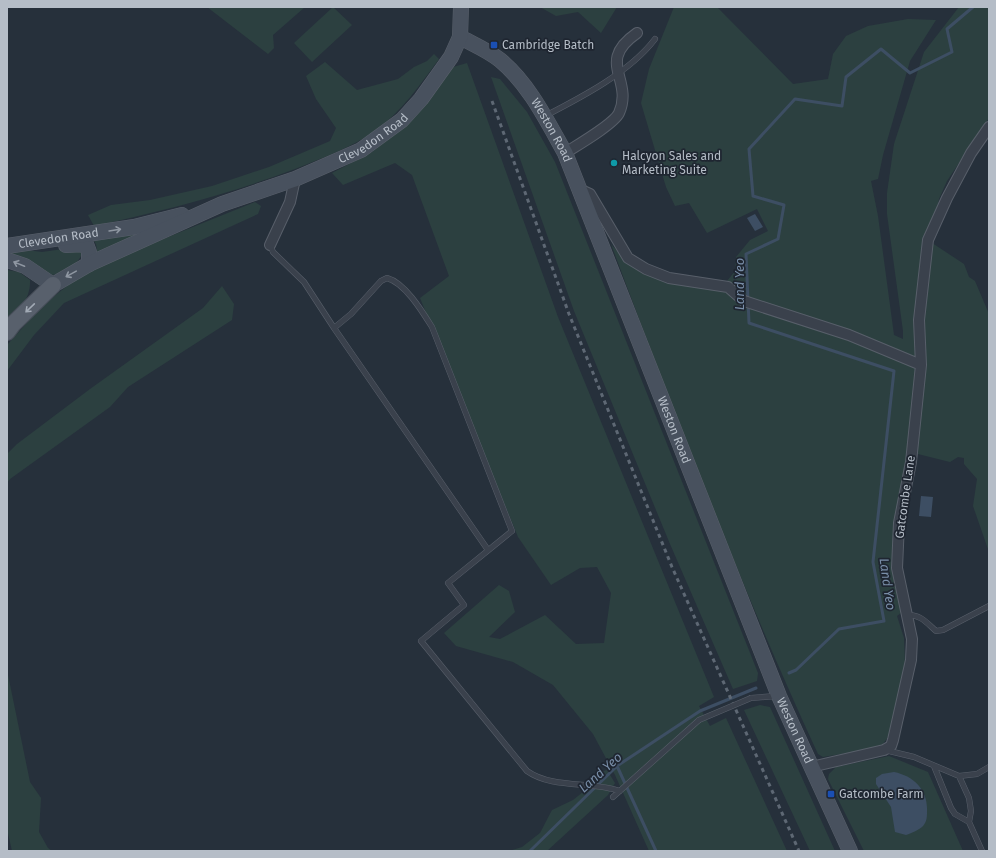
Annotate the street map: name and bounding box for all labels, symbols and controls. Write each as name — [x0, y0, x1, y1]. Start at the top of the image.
place label: Cambridge Batch — [502, 38, 594, 52]
marker: Cambridge Batch — [489, 40, 499, 50]
street label: Weston Road — [528, 96, 575, 164]
street label: Clevedon Road — [336, 111, 411, 166]
place label: Halcyon Sales and Marketing Suite — [622, 149, 721, 177]
marker: Halcyon Sales and Marketing Suite — [609, 158, 619, 168]
street label: Clevedon Road — [17, 225, 100, 251]
one-way arrow — [108, 226, 121, 234]
water label: Land Yeo — [732, 258, 747, 310]
one-way arrow — [13, 259, 25, 267]
one-way arrow — [65, 271, 77, 278]
one-way arrow — [25, 303, 35, 312]
street label: Weston Road — [655, 394, 694, 466]
street label: Gatcombe Lane — [892, 455, 918, 539]
water label: Land Yeo — [876, 557, 899, 611]
street label: Weston Road — [774, 695, 816, 766]
water label: Land Yeo — [576, 749, 625, 796]
place label: Gatcombe Farm — [839, 787, 924, 801]
marker: Gatcombe Farm — [826, 789, 836, 799]

